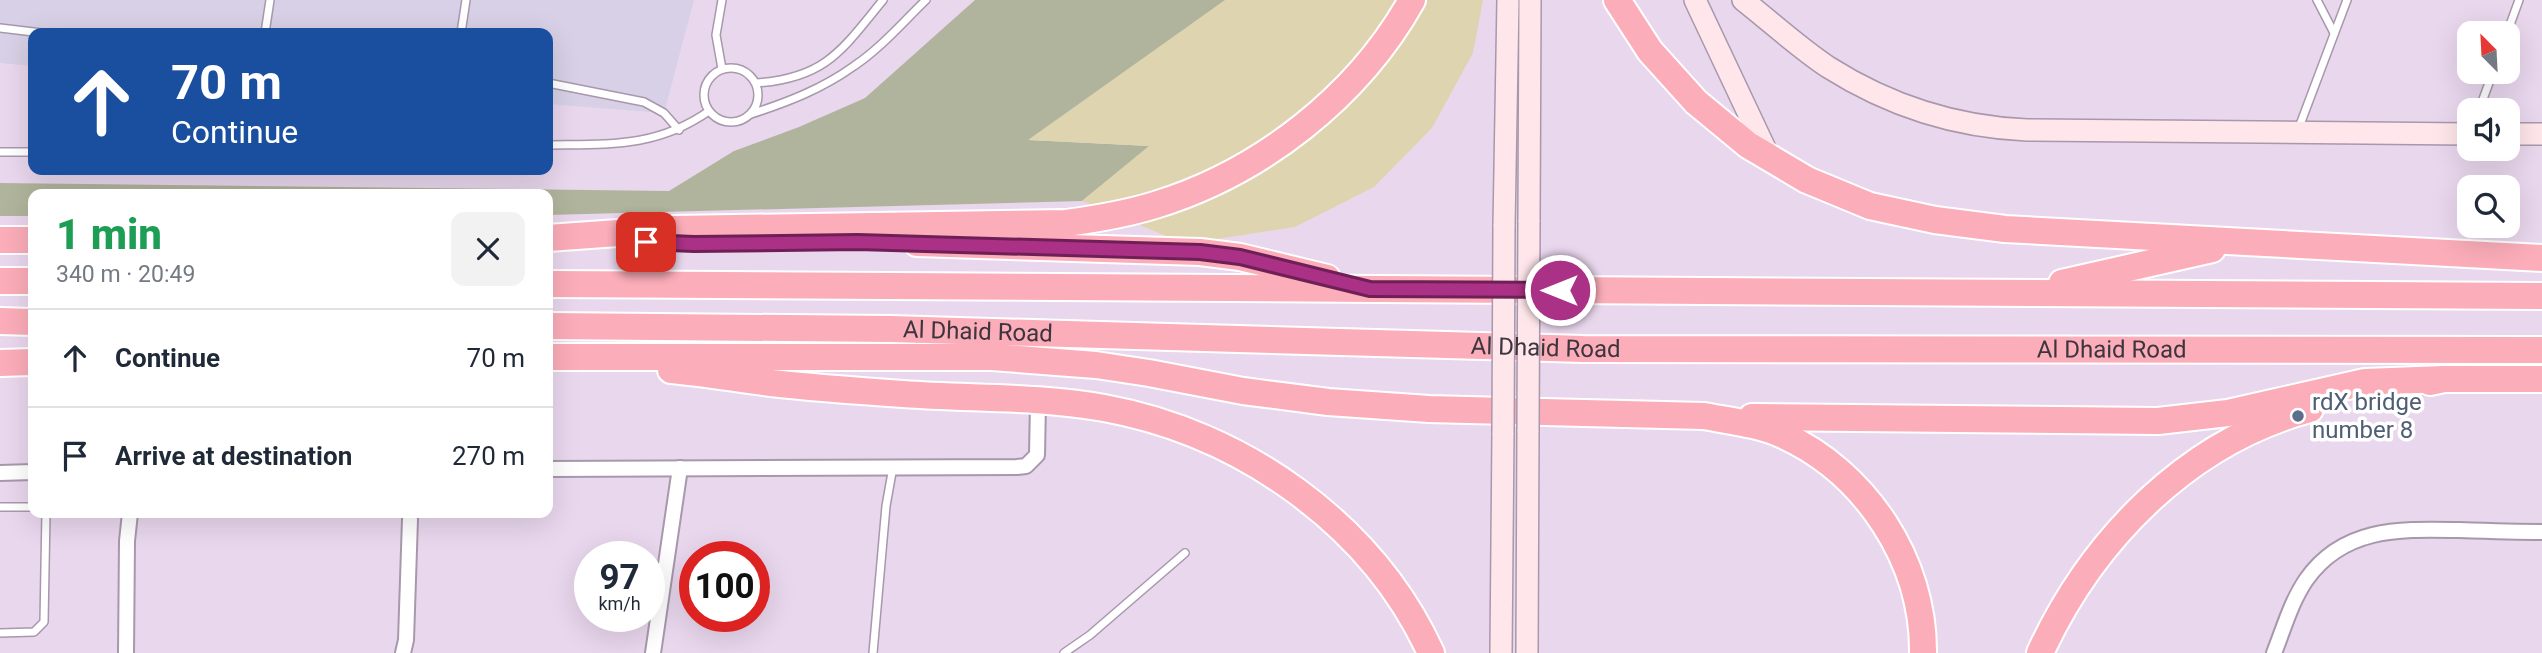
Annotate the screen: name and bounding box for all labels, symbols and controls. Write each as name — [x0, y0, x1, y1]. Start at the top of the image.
north arrow — [2457, 21, 2520, 84]
map controls — [2457, 21, 2520, 238]
text: 70 m — [171, 54, 282, 111]
icon: ahead — [56, 56, 147, 147]
button: sound — [2457, 98, 2520, 161]
text: Continue — [171, 113, 298, 151]
button: search — [2457, 175, 2520, 238]
text: 1 min — [56, 210, 162, 259]
button: close — [451, 212, 525, 286]
pin — [616, 212, 676, 272]
icon: arrive — [627, 223, 665, 261]
position arrow — [1523, 253, 1597, 327]
text: 340 m · 20:49 — [56, 261, 195, 288]
street label: Al Dhaid Road — [903, 315, 1053, 348]
street label: Al Dhaid Road — [1470, 332, 1621, 363]
street label: Al Dhaid Road — [2037, 335, 2187, 364]
icon: ahead — [56, 339, 94, 377]
text: Continue — [115, 343, 220, 373]
text: 70 m — [467, 343, 525, 373]
place label: rdX bridge number 8 — [2312, 388, 2422, 444]
marker: rdX bridge number 8 — [2290, 408, 2306, 424]
icon: arrive — [56, 437, 94, 475]
text: Arrive at destination — [115, 441, 352, 471]
text: 270 m — [452, 441, 525, 471]
speed limit sign: 100 — [679, 541, 770, 632]
text: 97 — [599, 557, 640, 598]
text: km/h — [598, 593, 641, 614]

